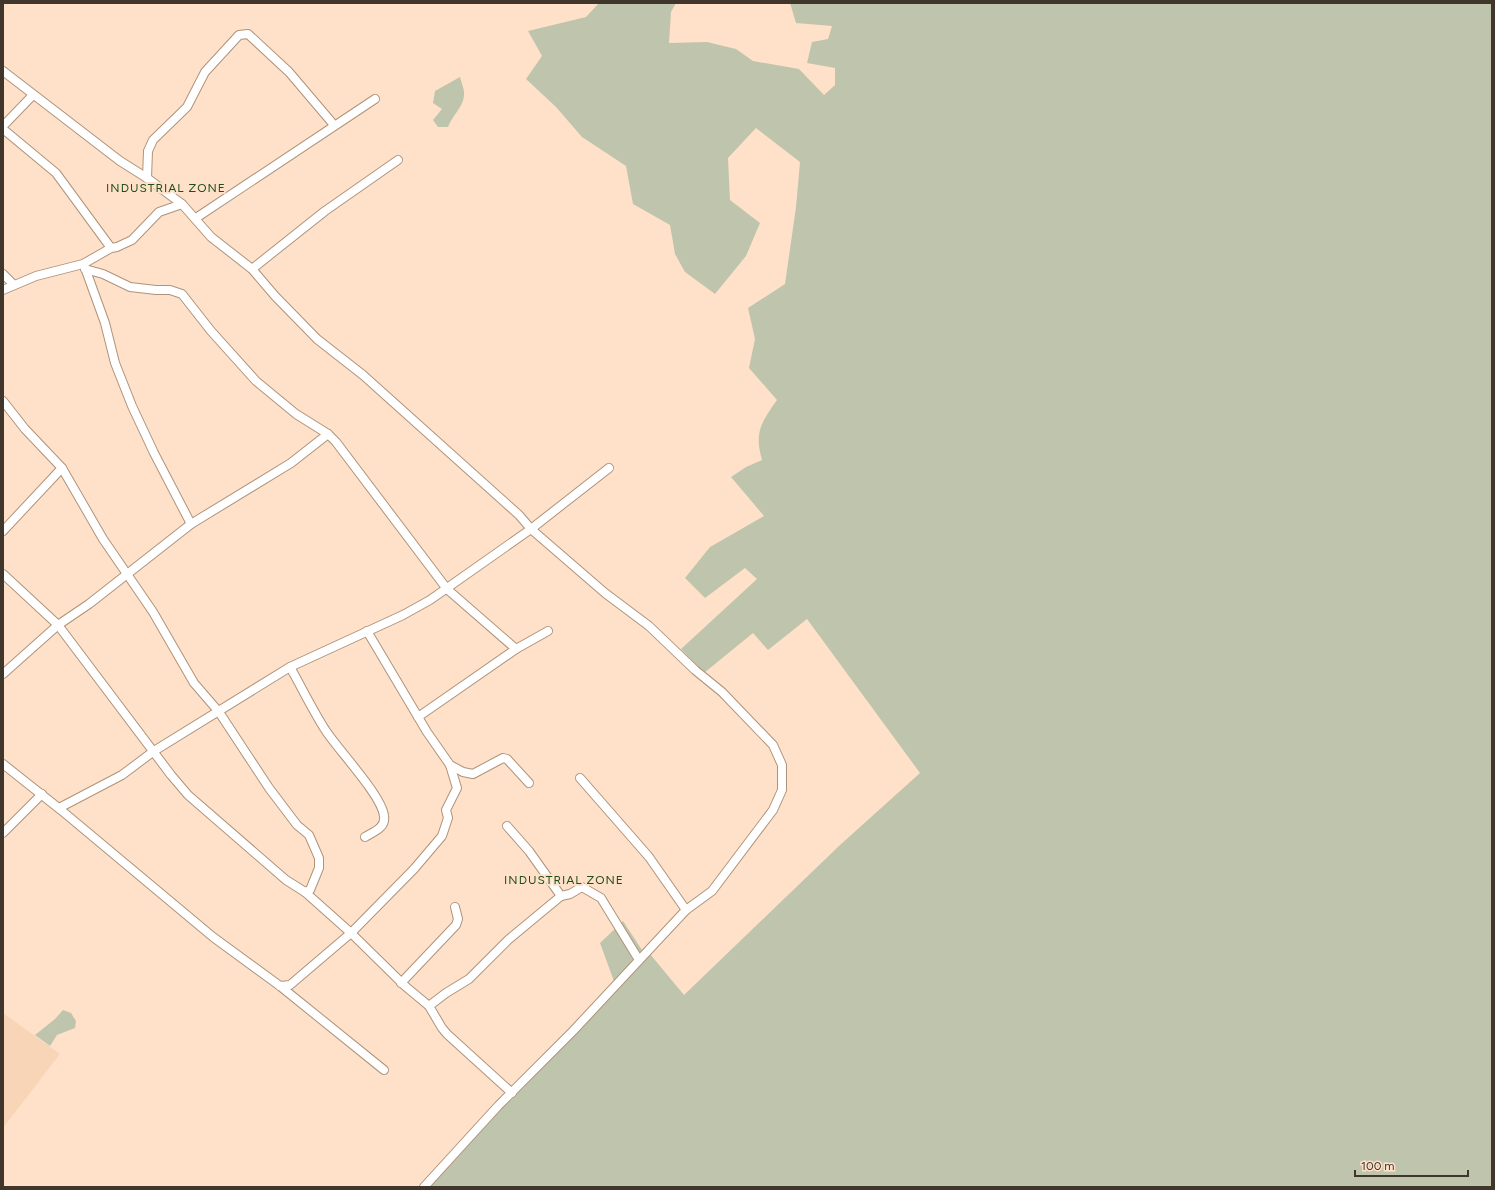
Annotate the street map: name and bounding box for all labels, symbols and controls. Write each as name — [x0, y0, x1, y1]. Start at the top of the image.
district label: INDUSTRIAL ZONE — [106, 181, 226, 195]
district label: INDUSTRIAL ZONE — [504, 873, 624, 887]
scale bar — [1355, 1152, 1468, 1178]
text: 100 m — [1361, 1159, 1395, 1173]

